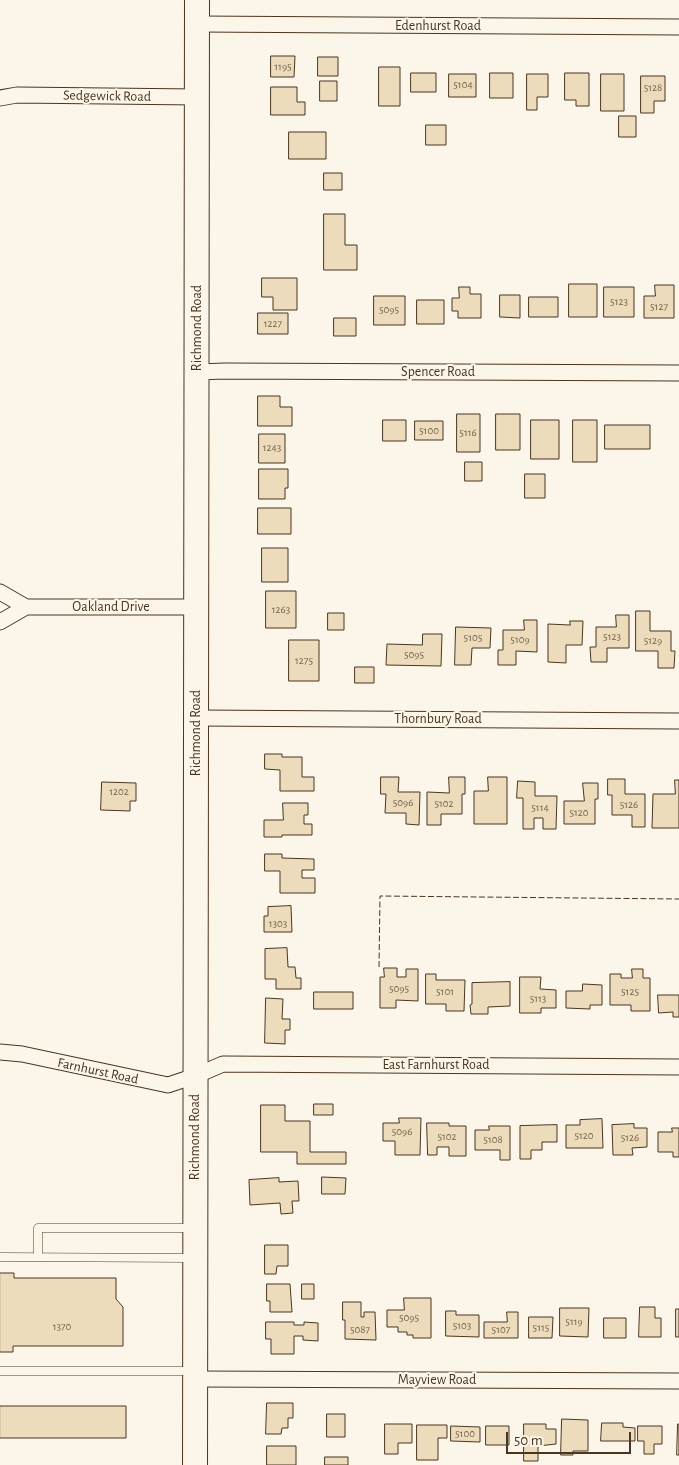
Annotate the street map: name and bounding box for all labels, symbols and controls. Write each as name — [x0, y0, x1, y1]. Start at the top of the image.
street label: Edenhurst Road — [395, 18, 481, 34]
house number: 1195 — [274, 60, 292, 74]
house number: 5104 — [453, 78, 473, 92]
house number: 5128 — [644, 81, 662, 95]
street label: Sedgewick Road — [63, 87, 151, 105]
street label: Richmond Road — [189, 285, 205, 371]
house number: 5123 — [610, 295, 628, 309]
house number: 5127 — [650, 300, 668, 314]
house number: 5095 — [379, 303, 399, 317]
house number: 1227 — [264, 317, 282, 331]
street label: Spencer Road — [401, 364, 475, 380]
house number: 5100 — [419, 424, 439, 438]
house number: 5116 — [459, 426, 477, 440]
house number: 1243 — [263, 441, 281, 455]
street label: Oakland Drive — [72, 599, 150, 615]
house number: 1263 — [272, 603, 290, 617]
house number: 5123 — [603, 630, 621, 644]
house number: 5105 — [464, 631, 482, 645]
house number: 5109 — [510, 633, 530, 647]
house number: 5129 — [644, 634, 662, 648]
house number: 5095 — [404, 648, 424, 662]
house number: 1275 — [295, 654, 313, 668]
street label: Richmond Road — [188, 690, 204, 776]
street label: Thornbury Road — [394, 711, 482, 727]
house number: 1202 — [109, 785, 129, 799]
house number: 5096 — [393, 796, 413, 810]
house number: 5102 — [434, 797, 454, 811]
house number: 5126 — [620, 798, 638, 812]
house number: 5114 — [531, 801, 549, 815]
house number: 5120 — [569, 806, 589, 820]
house number: 1303 — [269, 917, 287, 931]
house number: 5095 — [389, 982, 409, 996]
house number: 5101 — [436, 985, 454, 999]
house number: 5125 — [621, 985, 639, 999]
house number: 5113 — [530, 992, 546, 1006]
street label: Farnhurst Road — [56, 1054, 140, 1088]
street label: East Farnhurst Road — [382, 1057, 490, 1073]
street label: Richmond Road — [187, 1094, 203, 1180]
house number: 5096 — [392, 1125, 412, 1139]
house number: 5120 — [574, 1129, 594, 1143]
house number: 5102 — [437, 1130, 457, 1144]
house number: 5126 — [621, 1131, 639, 1145]
house number: 5108 — [483, 1133, 503, 1147]
house number: 5095 — [399, 1311, 419, 1325]
house number: 5119 — [565, 1315, 583, 1329]
house number: 5103 — [453, 1319, 471, 1333]
house number: 1370 — [53, 1320, 71, 1334]
house number: 5115 — [533, 1321, 549, 1335]
house number: 5087 — [350, 1323, 370, 1337]
house number: 5107 — [492, 1323, 510, 1337]
street label: Mayview Road — [398, 1372, 476, 1388]
scale bar — [509, 1422, 634, 1454]
house number: 5100 — [455, 1427, 475, 1441]
text: 50 m — [514, 1433, 543, 1448]

